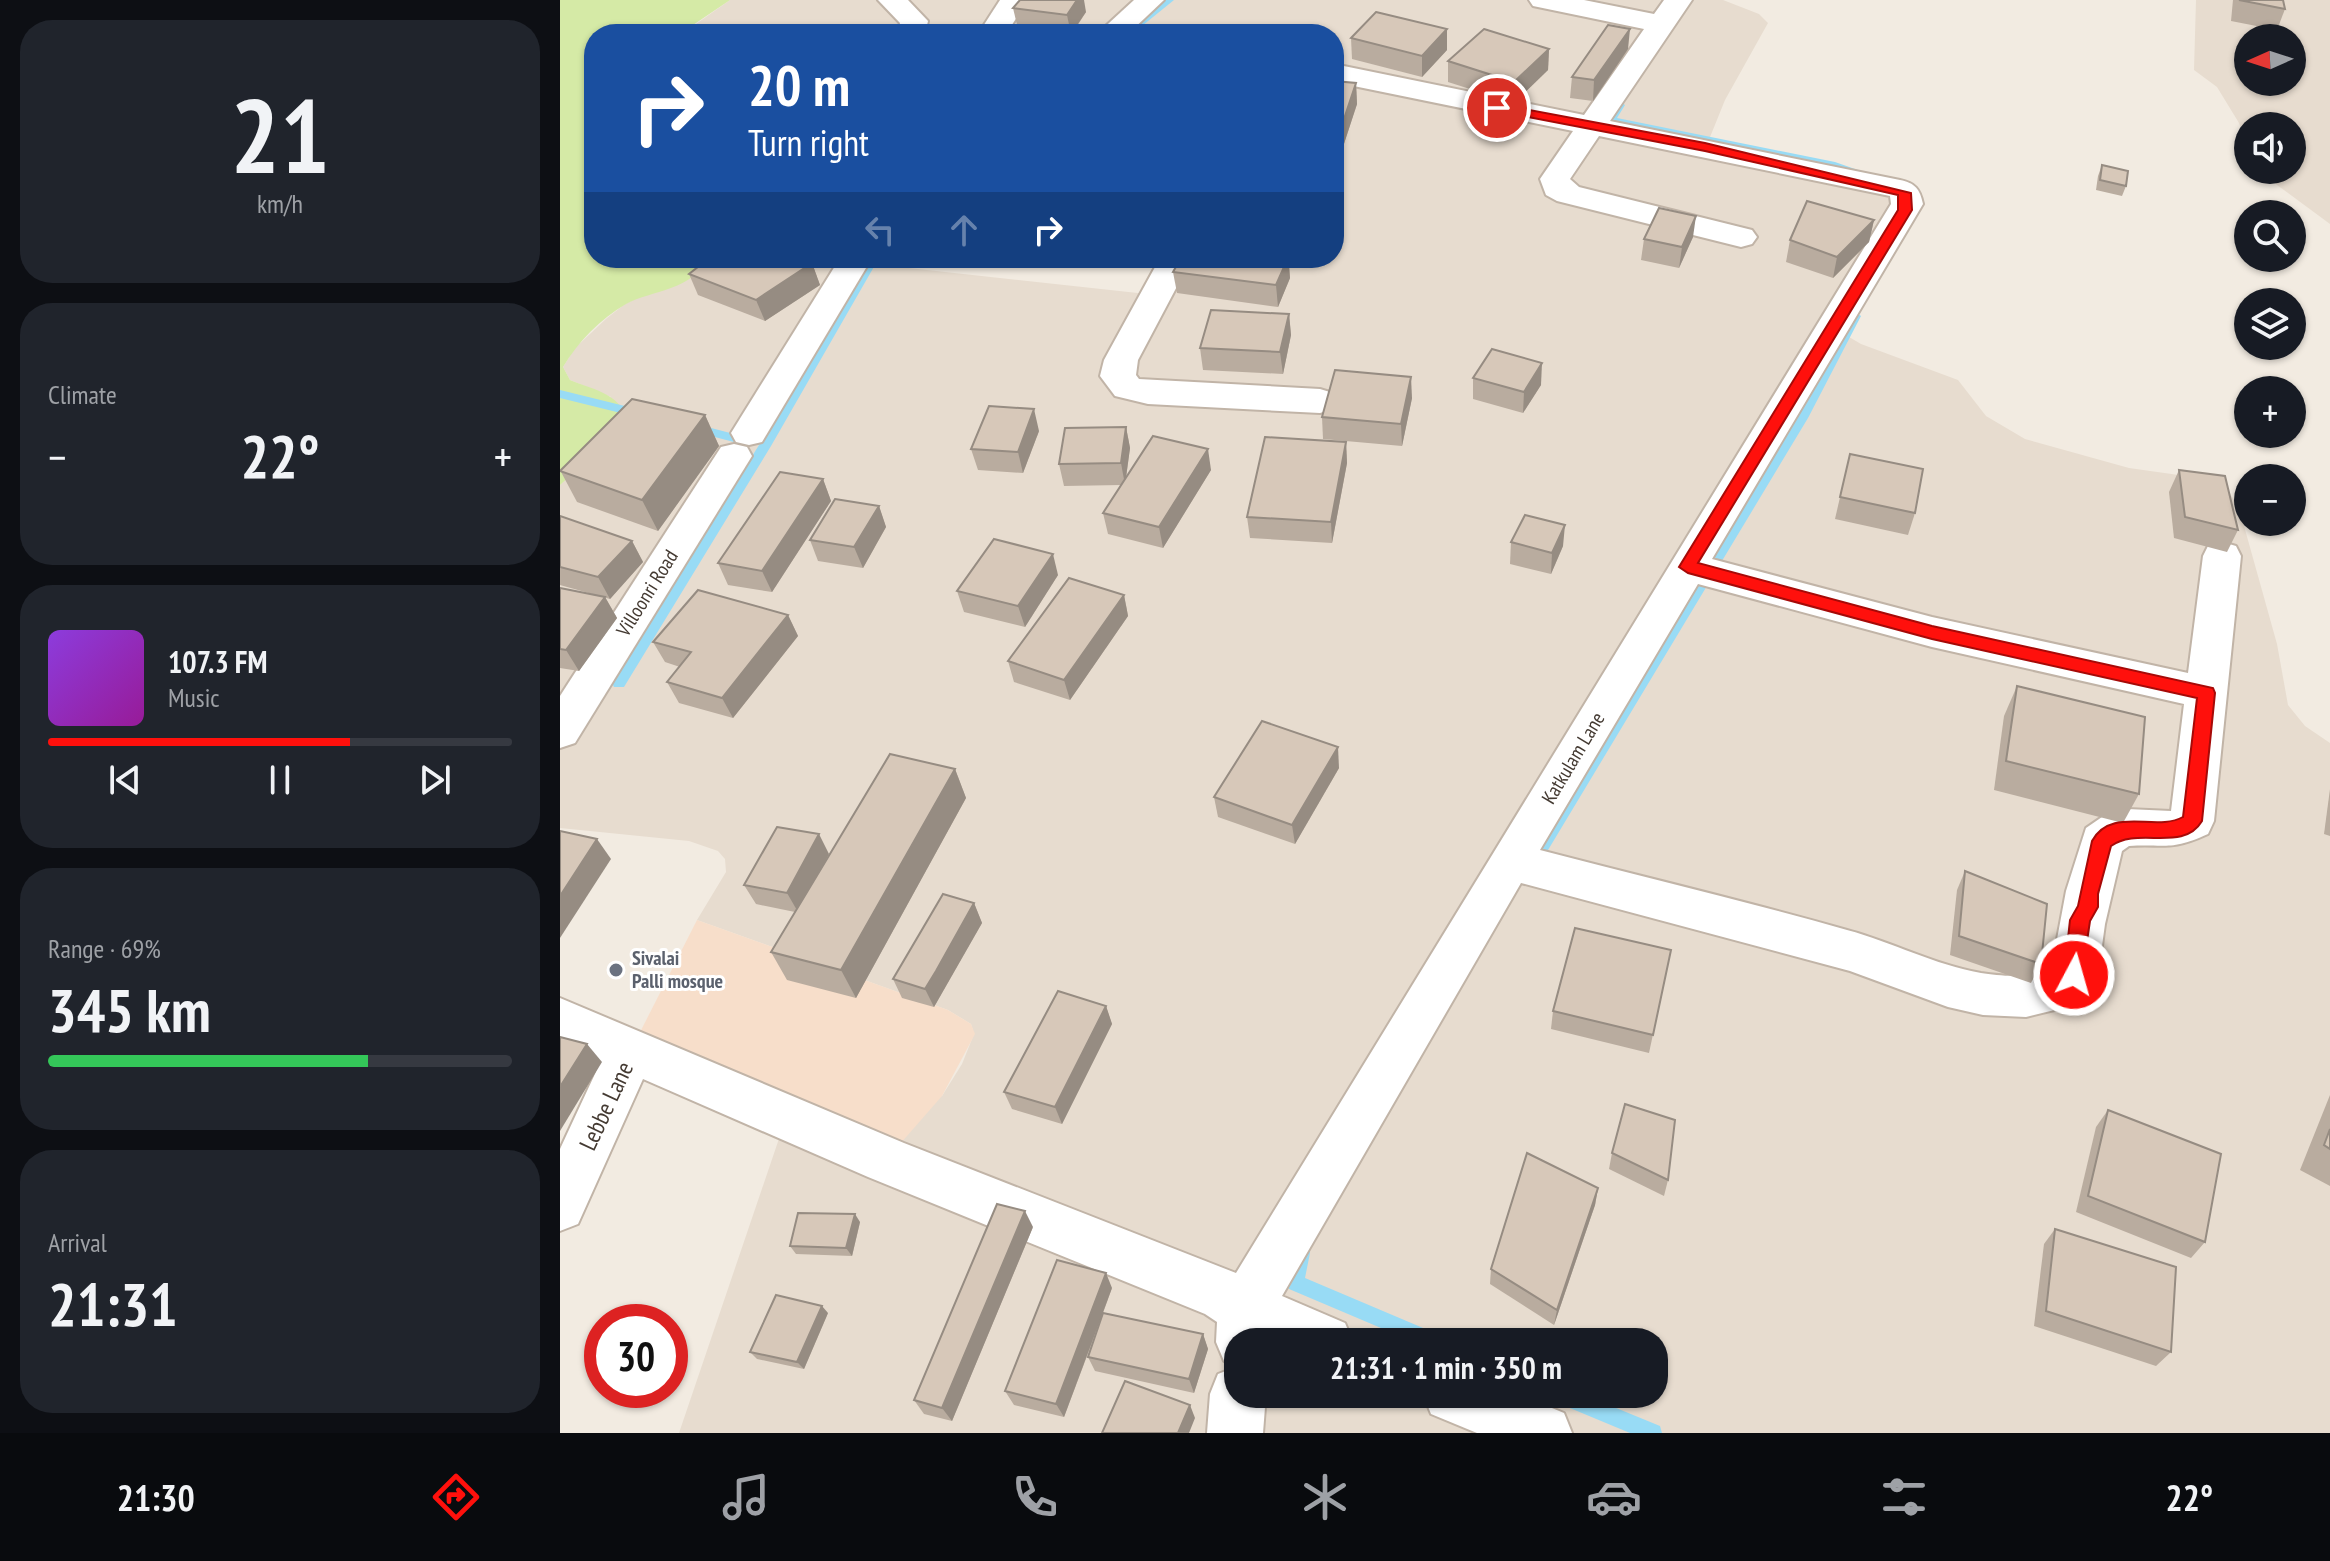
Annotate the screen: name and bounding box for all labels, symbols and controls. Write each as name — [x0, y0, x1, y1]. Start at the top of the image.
north arrow — [2234, 24, 2306, 96]
map controls — [2234, 24, 2306, 536]
text: 20 m — [748, 49, 850, 121]
icon: right — [616, 56, 720, 160]
text: 21 — [230, 67, 330, 202]
pin — [1463, 74, 1531, 142]
icon: arrive — [1475, 86, 1519, 130]
button: sound — [2234, 112, 2306, 184]
text: Turn right — [748, 119, 869, 166]
text: km/h — [257, 187, 303, 220]
button: search — [2234, 200, 2306, 272]
icon: left — [858, 208, 902, 252]
icon: ahead — [942, 208, 986, 252]
icon: right — [1026, 208, 1070, 252]
button: layers — [2234, 288, 2306, 360]
button: + — [2234, 376, 2306, 448]
text: Climate — [48, 378, 117, 411]
text: 22° — [240, 417, 320, 495]
text: − — [48, 428, 66, 485]
text: + — [494, 428, 512, 485]
button: − — [2234, 464, 2306, 536]
street label: Villoonri Road — [610, 545, 684, 642]
text: 107.3 FM — [168, 642, 267, 681]
text: Music — [168, 681, 220, 714]
street label: Katkulam Lane — [1535, 707, 1611, 809]
icon: previous — [103, 758, 147, 802]
icon: pause — [258, 758, 302, 802]
icon: next — [413, 758, 457, 802]
text: Range · 69% — [48, 932, 161, 965]
position arrow — [2032, 933, 2116, 1017]
place label: Sivalai Palli mosque — [632, 945, 723, 994]
marker: Sivalai Palli mosque — [607, 961, 625, 979]
text: 345 km — [48, 971, 211, 1049]
street label: Lebbe Lane — [572, 1057, 640, 1155]
text: Arrival — [48, 1226, 107, 1259]
text: 21:31 — [48, 1265, 178, 1343]
speed limit sign: 30 — [584, 1304, 688, 1408]
text: 21:31 · 1 min · 350 m — [1330, 1348, 1562, 1387]
icon: directions — [428, 1469, 484, 1525]
icon: music — [718, 1469, 774, 1525]
icon: phone — [1007, 1469, 1063, 1525]
icon: climate — [1297, 1469, 1353, 1525]
icon: car — [1586, 1469, 1642, 1525]
icon: filters — [1876, 1469, 1932, 1525]
text: 21:30 — [117, 1474, 195, 1521]
text: 22° — [2166, 1474, 2213, 1521]

